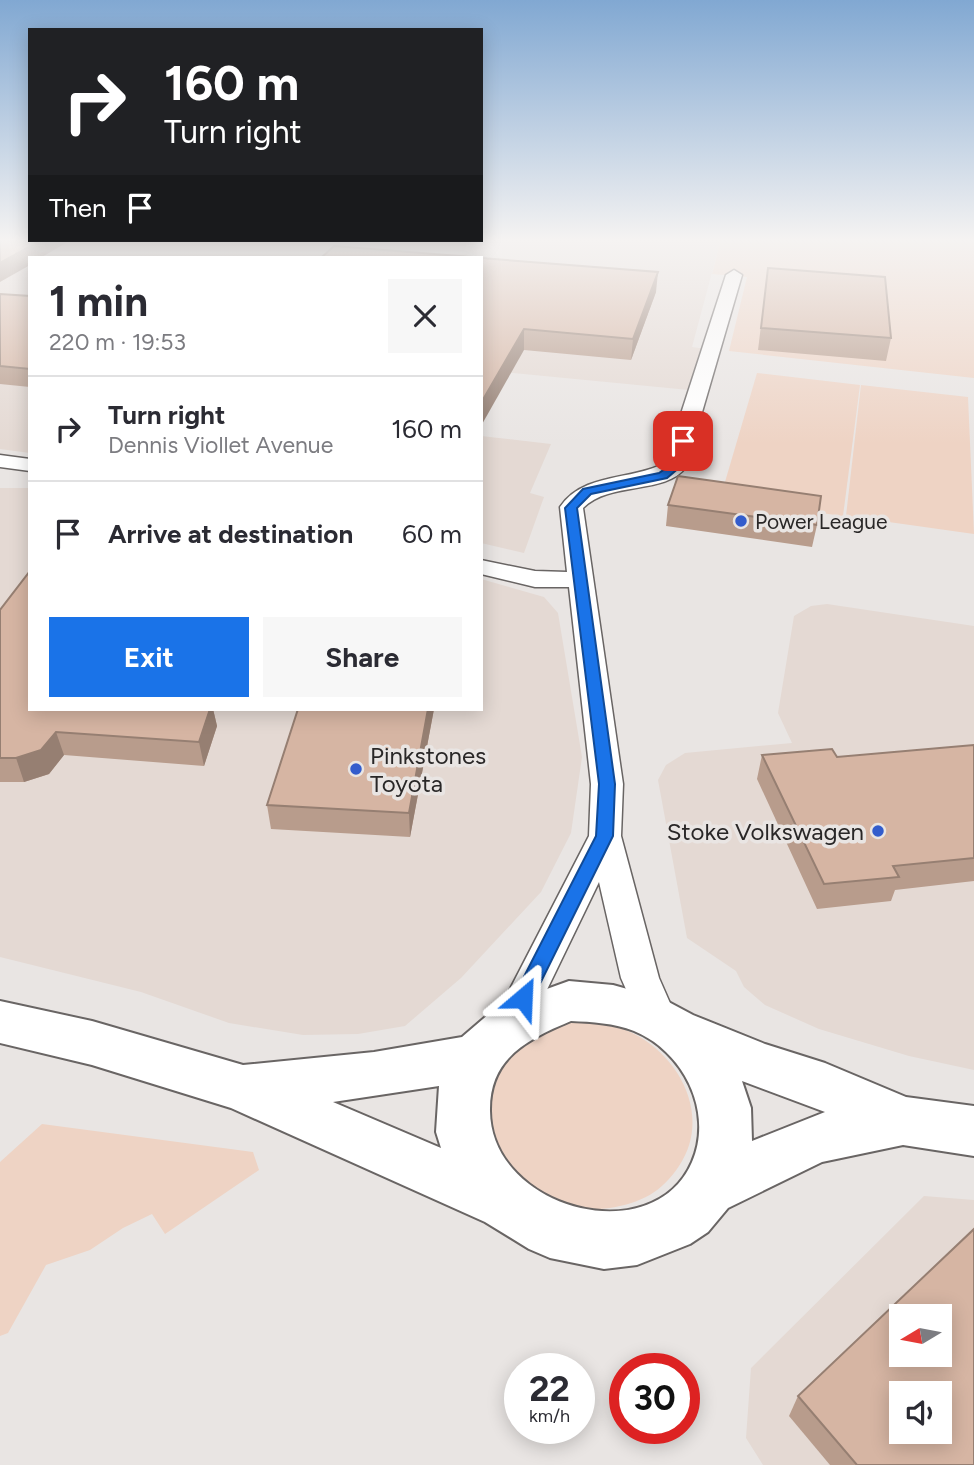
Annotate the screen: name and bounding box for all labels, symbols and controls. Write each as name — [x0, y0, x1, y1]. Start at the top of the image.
text: 160 m — [164, 53, 299, 112]
icon: right — [49, 56, 140, 147]
text: Turn right — [164, 113, 302, 151]
icon: arrive — [121, 189, 159, 227]
text: Then — [49, 192, 107, 224]
text: 1 min — [49, 276, 148, 327]
button: close — [388, 279, 462, 353]
text: 220 m · 19:53 — [49, 328, 186, 356]
text: Turn right — [108, 399, 225, 431]
icon: right — [49, 410, 87, 448]
pin — [653, 411, 713, 471]
text: 160 m — [391, 413, 462, 445]
icon: arrive — [664, 422, 702, 460]
text: Dennis Viollet Avenue — [108, 431, 333, 459]
place label: Power League — [755, 509, 887, 534]
marker: Power League — [733, 513, 749, 529]
icon: arrive — [49, 515, 87, 553]
text: Arrive at destination — [108, 518, 353, 550]
text: 60 m — [402, 518, 462, 550]
button: Exit — [49, 617, 249, 697]
button: Share — [263, 617, 462, 697]
place label: Pinkstones Toyota — [370, 741, 486, 798]
marker: Pinkstones Toyota — [348, 761, 364, 777]
place label: Stoke Volkswagen — [667, 817, 864, 846]
marker: Stoke Volkswagen — [870, 823, 886, 839]
position arrow — [486, 961, 560, 1035]
north arrow — [889, 1304, 952, 1367]
map controls — [889, 1304, 952, 1444]
speed limit sign: 30 — [609, 1353, 700, 1444]
text: 22 — [529, 1368, 570, 1410]
button: sound — [889, 1381, 952, 1444]
text: km/h — [529, 1405, 570, 1427]

